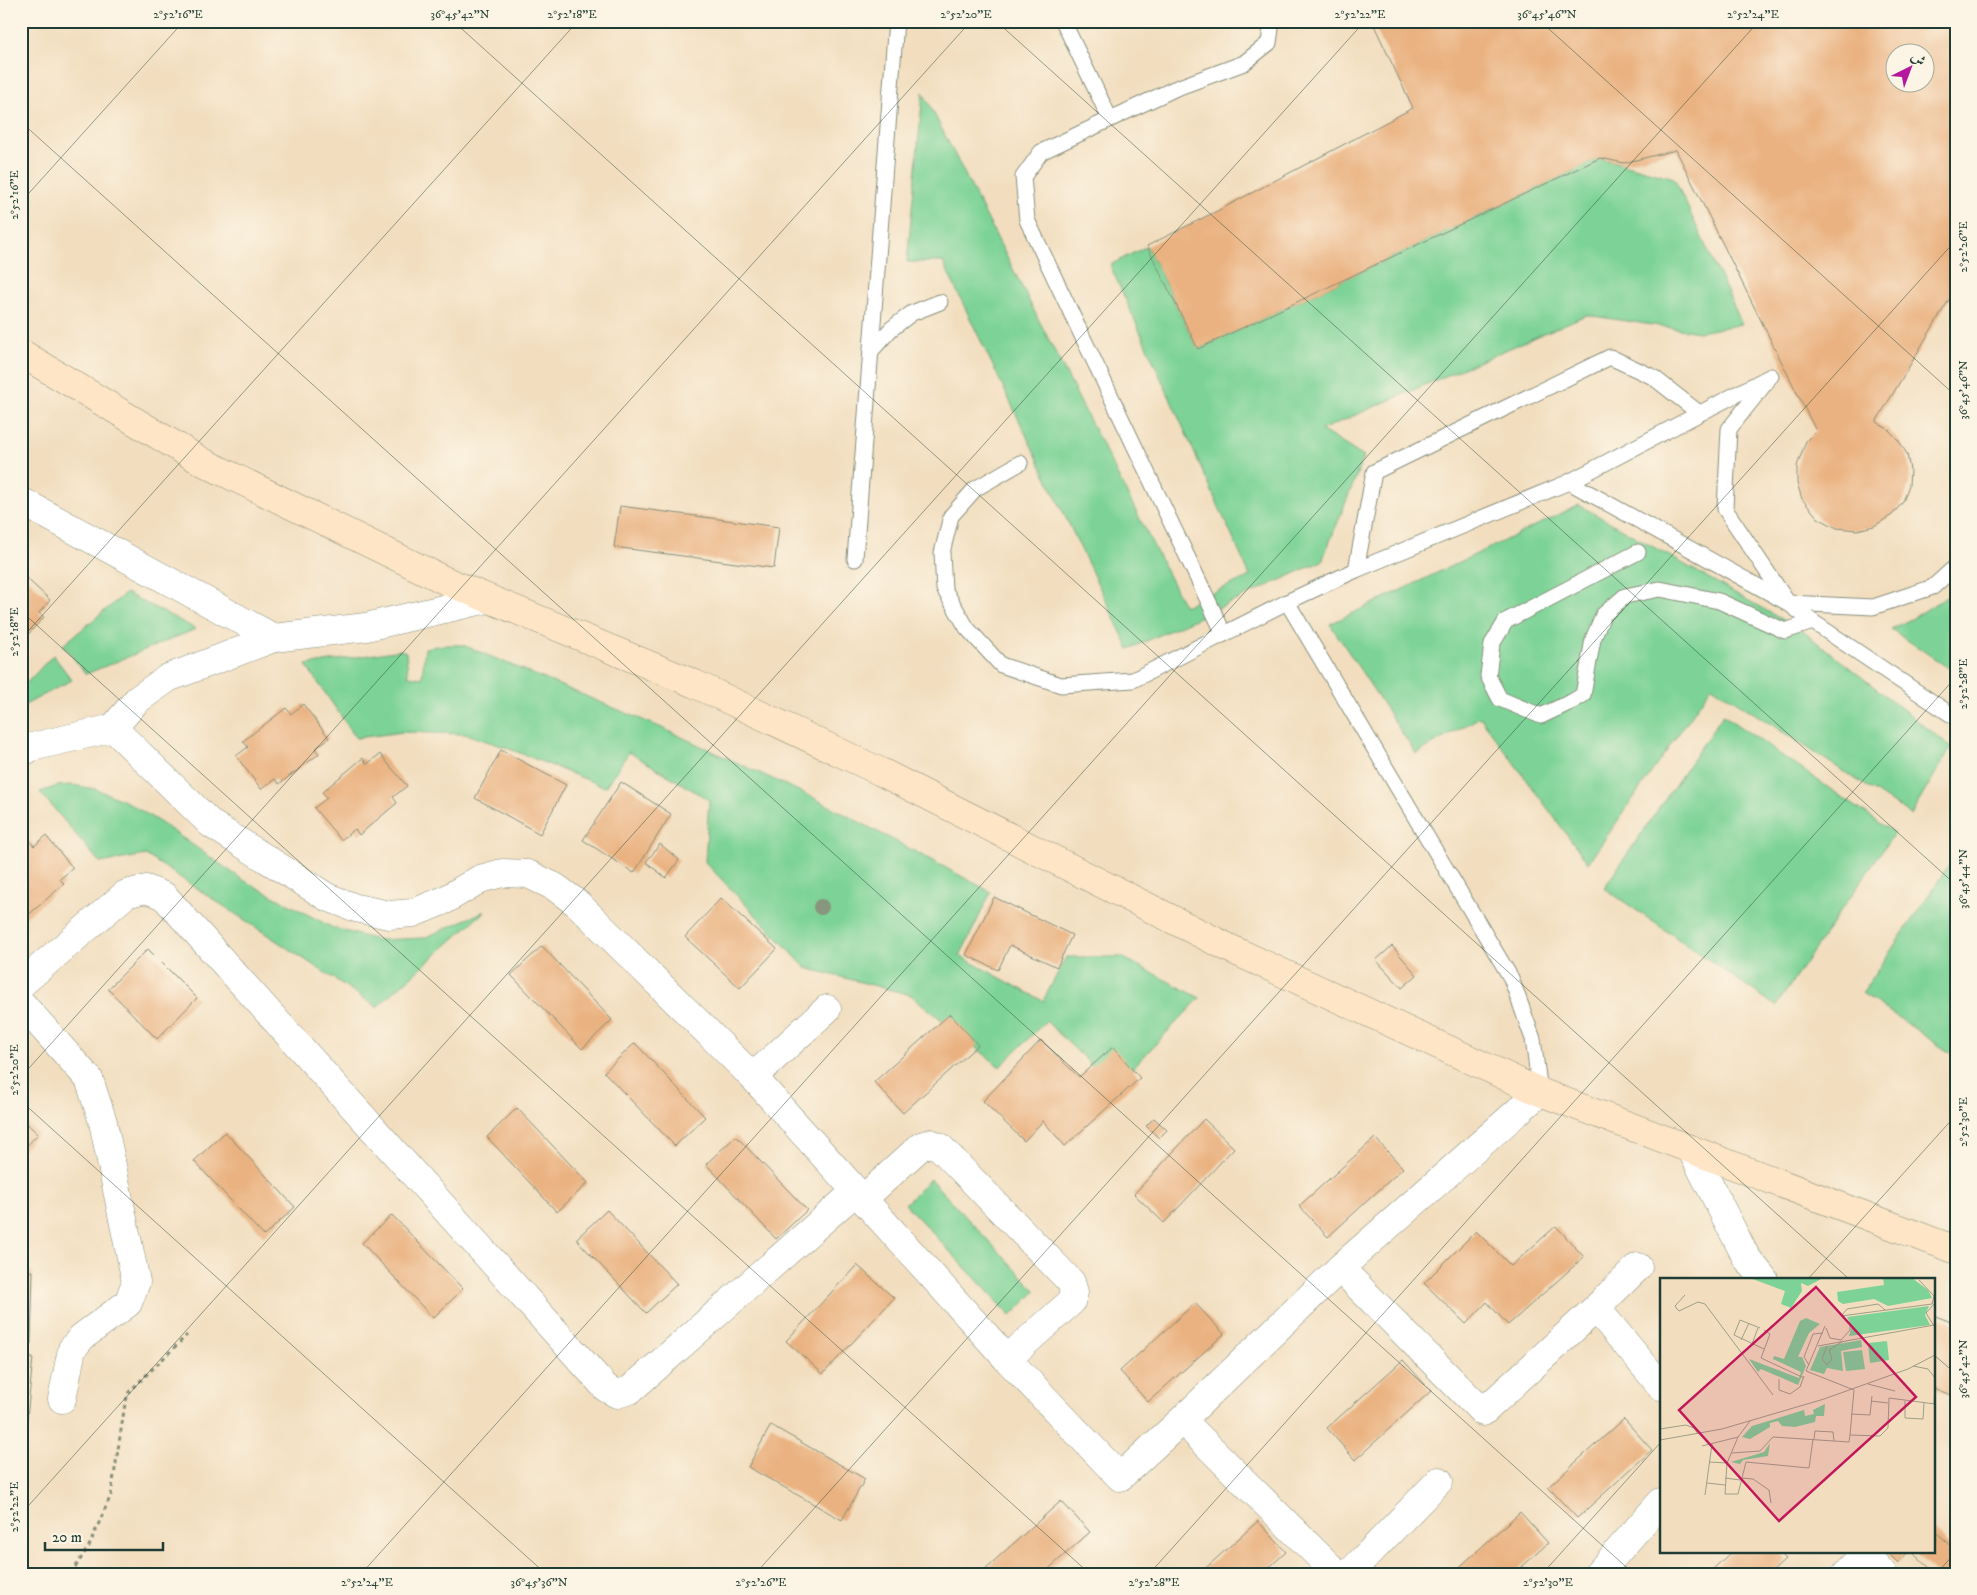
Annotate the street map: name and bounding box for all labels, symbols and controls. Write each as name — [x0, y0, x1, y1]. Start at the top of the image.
text: 2°52'16"E — [153, 7, 203, 22]
text: 36°45'42"N — [430, 7, 490, 22]
text: 2°52'18"E — [547, 7, 597, 22]
text: 2°52'20"E — [940, 7, 992, 22]
text: 2°52'22"E — [1335, 7, 1386, 22]
text: 36°45'46"N — [1517, 7, 1577, 22]
text: 2°52'24"E — [1727, 7, 1779, 22]
north arrow — [1884, 42, 1934, 92]
text: ش — [1907, 48, 1929, 70]
text: 2°52'16"E — [7, 170, 22, 220]
text: 2°52'26"E — [1956, 221, 1971, 273]
text: 36°45'46"N — [1956, 360, 1971, 420]
text: 2°52'18"E — [7, 607, 22, 657]
text: 2°52'28"E — [1956, 658, 1971, 710]
text: 36°45'44"N — [1956, 849, 1971, 909]
text: 2°52'20"E — [7, 1044, 22, 1096]
text: 2°52'30"E — [1956, 1096, 1971, 1147]
inset map — [1660, 1278, 1934, 1552]
text: 36°45'42"N — [1956, 1339, 1971, 1399]
text: 2°52'22"E — [7, 1481, 22, 1532]
scale bar — [45, 1520, 162, 1552]
text: 20 m — [52, 1528, 82, 1547]
text: 2°52'24"E — [341, 1575, 393, 1590]
text: 36°45'36"N — [511, 1575, 568, 1590]
text: 2°52'26"E — [735, 1575, 787, 1590]
text: 2°52'28"E — [1128, 1575, 1180, 1590]
text: 2°52'30"E — [1523, 1575, 1574, 1590]

